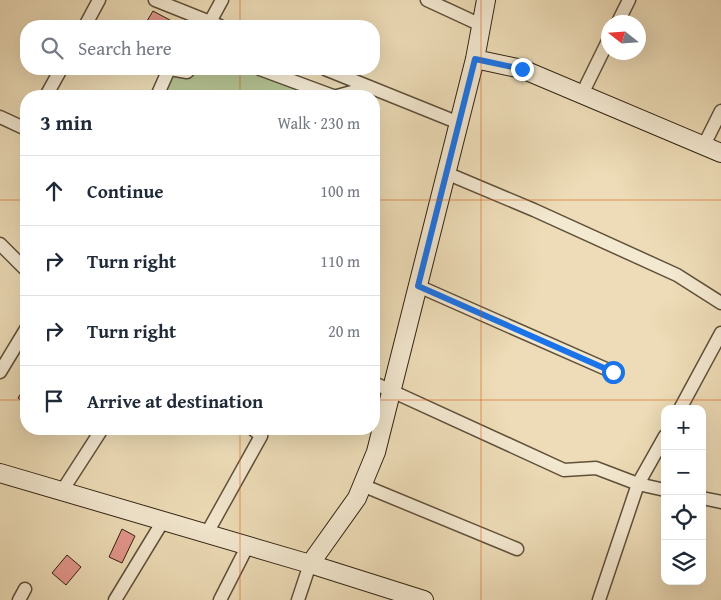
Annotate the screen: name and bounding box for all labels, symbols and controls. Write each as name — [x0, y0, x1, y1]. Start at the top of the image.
north arrow — [601, 15, 646, 60]
search box — [20, 20, 380, 75]
icon: search — [38, 34, 66, 62]
text: Search here — [78, 34, 172, 62]
route end — [511, 58, 534, 81]
text: 3 min — [40, 107, 92, 138]
text: Walk · 230 m — [277, 111, 360, 135]
icon: ahead — [40, 177, 68, 205]
text: Continue — [87, 177, 164, 205]
text: 100 m — [320, 179, 360, 203]
icon: right — [40, 247, 68, 275]
text: Turn right — [87, 247, 176, 275]
text: 110 m — [320, 249, 360, 273]
icon: right — [40, 317, 68, 345]
text: Turn right — [87, 317, 176, 345]
text: 20 m — [328, 319, 360, 343]
route start — [602, 361, 625, 384]
icon: arrive — [40, 387, 68, 415]
text: Arrive at destination — [87, 387, 263, 415]
map controls — [661, 405, 706, 585]
button: + — [661, 405, 706, 450]
button: − — [661, 450, 706, 495]
button: locate — [661, 495, 706, 540]
button: layers — [661, 540, 706, 585]

